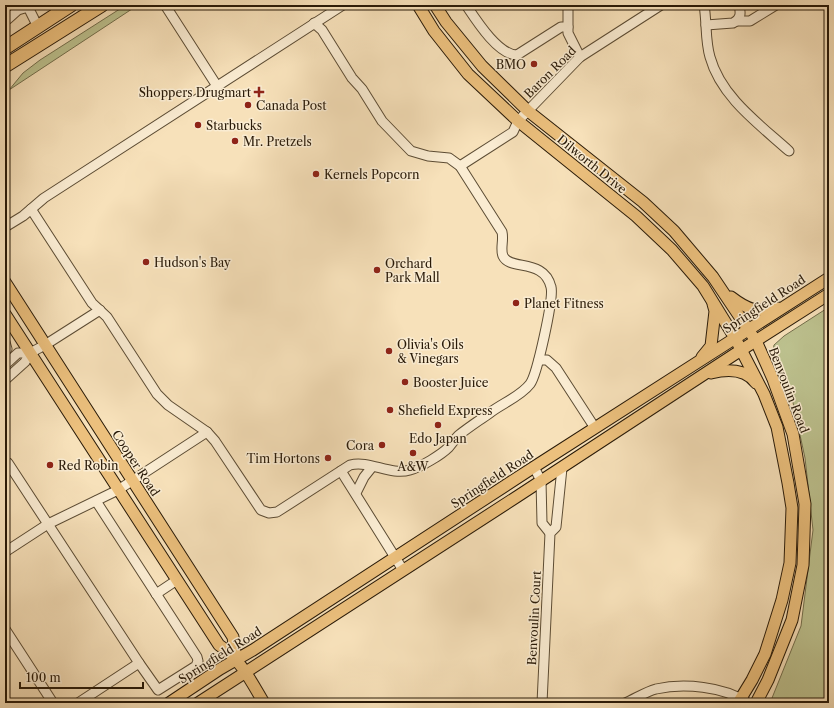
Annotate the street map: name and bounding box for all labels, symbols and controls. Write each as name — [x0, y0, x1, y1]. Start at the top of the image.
street label: Baron Road — [521, 42, 580, 101]
place label: BMO — [496, 57, 526, 72]
marker: BMO — [529, 59, 539, 69]
place label: Shoppers Drugmart — [139, 85, 252, 100]
marker: Shoppers Drugmart — [254, 87, 264, 97]
place label: Canada Post — [256, 98, 327, 113]
marker: Canada Post — [243, 100, 253, 110]
place label: Starbucks — [206, 118, 262, 133]
marker: Starbucks — [193, 120, 203, 130]
street label: Dilworth Drive — [554, 131, 630, 197]
place label: Mr. Pretzels — [243, 134, 312, 149]
marker: Mr. Pretzels — [230, 136, 240, 146]
place label: Kernels Popcorn — [324, 167, 420, 182]
marker: Kernels Popcorn — [311, 169, 321, 179]
place label: Hudson's Bay — [154, 255, 231, 270]
place label: Orchard Park Mall — [385, 256, 440, 285]
marker: Hudson's Bay — [141, 257, 151, 267]
marker: Orchard Park Mall — [372, 265, 382, 275]
street label: Springfield Road — [720, 271, 809, 336]
place label: Planet Fitness — [524, 296, 604, 311]
marker: Planet Fitness — [511, 298, 521, 308]
place label: Olivia's Oils & Vinegars — [397, 337, 464, 366]
street label: Benvoulin Road — [766, 345, 813, 436]
marker: Olivia's Oils & Vinegars — [384, 346, 394, 356]
place label: Booster Juice — [413, 375, 489, 390]
marker: Booster Juice — [400, 377, 410, 387]
place label: Shefield Express — [398, 403, 493, 418]
marker: Shefield Express — [385, 405, 395, 415]
marker: Edo Japan — [433, 420, 443, 430]
street label: Cooper Road — [109, 427, 163, 499]
place label: Edo Japan — [409, 431, 467, 446]
place label: Cora — [346, 438, 375, 453]
marker: Cora — [377, 440, 387, 450]
street label: Springfield Road — [448, 446, 537, 511]
marker: A&W — [408, 448, 418, 458]
place label: Tim Hortons — [246, 451, 320, 466]
marker: Tim Hortons — [323, 453, 333, 463]
place label: Red Robin — [58, 458, 119, 473]
place label: A&W — [396, 459, 430, 474]
marker: Red Robin — [45, 460, 55, 470]
street label: Benvoulin Court — [524, 570, 544, 666]
street label: Springfield Road — [176, 623, 265, 687]
scale bar — [20, 664, 143, 690]
text: 100 m — [26, 670, 61, 685]

